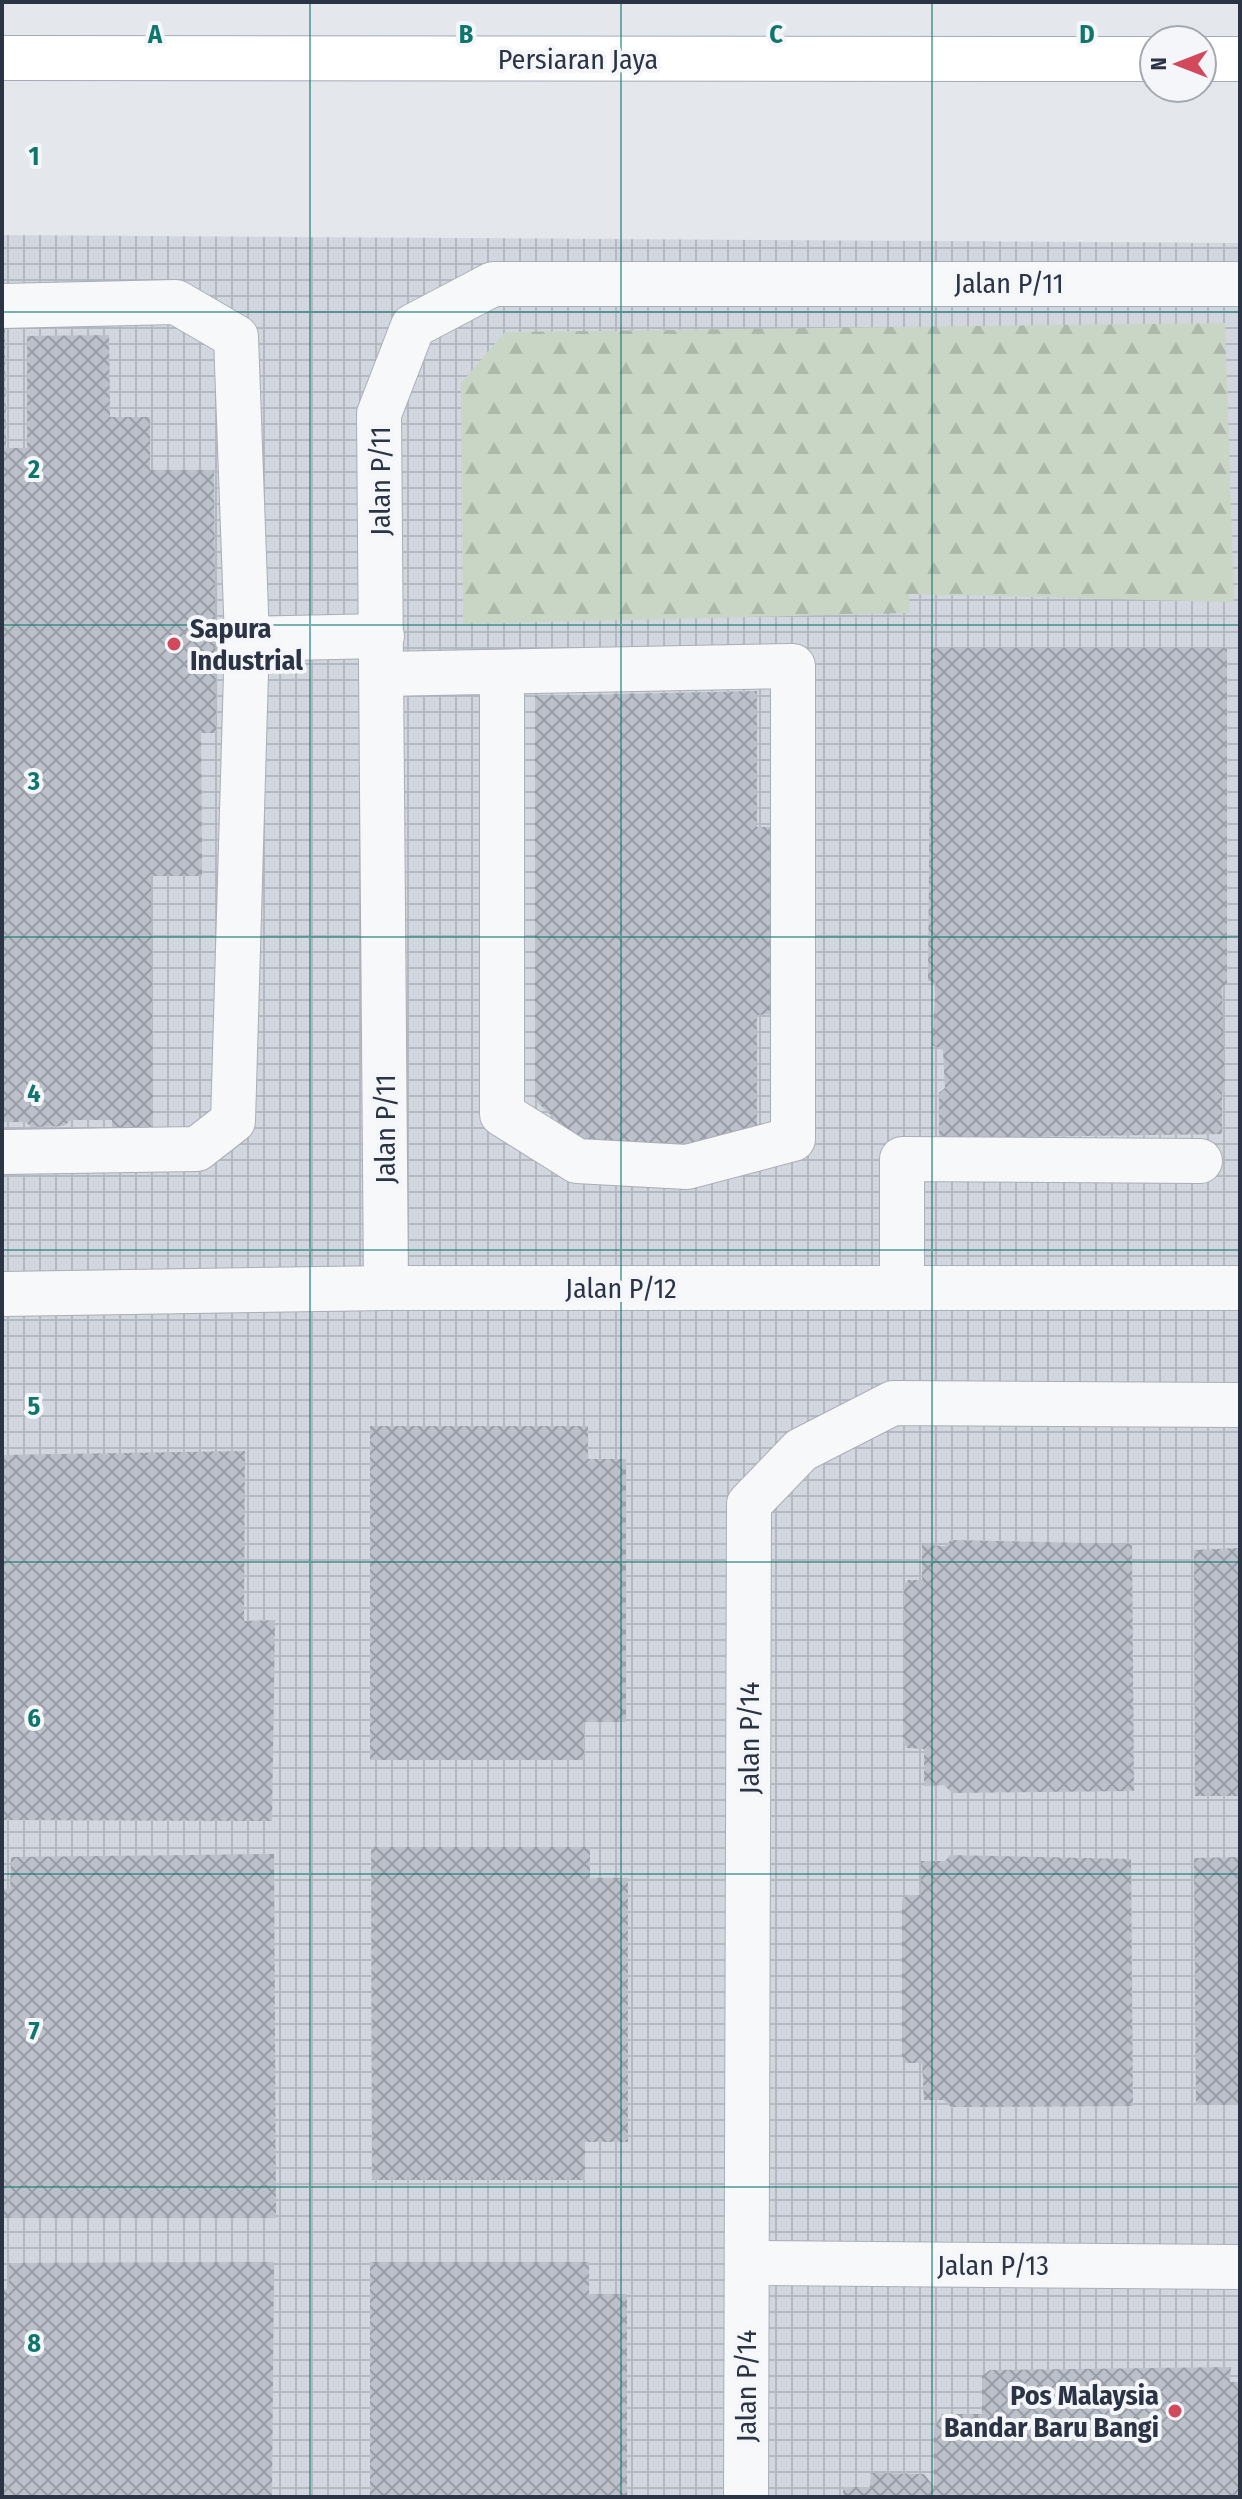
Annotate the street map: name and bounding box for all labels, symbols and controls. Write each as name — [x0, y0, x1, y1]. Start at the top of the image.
text: A — [147, 19, 163, 50]
text: B — [459, 19, 474, 50]
text: C — [769, 19, 783, 50]
text: D — [1079, 19, 1095, 50]
north arrow — [1138, 24, 1218, 104]
street label: Persiaran Jaya — [498, 43, 658, 76]
text: N — [1145, 57, 1172, 71]
text: 1 — [29, 141, 40, 172]
street label: Jalan P/11 — [954, 267, 1064, 300]
street label: Jalan P/11 — [364, 426, 397, 536]
text: 2 — [27, 454, 40, 485]
place label: Sapura Industrial — [190, 612, 303, 677]
marker: Sapura Industrial — [165, 635, 183, 653]
text: 3 — [27, 766, 40, 797]
street label: Jalan P/11 — [369, 1074, 402, 1184]
text: 4 — [27, 1078, 41, 1109]
street label: Jalan P/12 — [565, 1272, 677, 1305]
text: 5 — [28, 1391, 41, 1422]
street label: Jalan P/14 — [733, 1682, 766, 1794]
text: 6 — [27, 1703, 41, 1734]
text: 7 — [28, 2016, 40, 2047]
street label: Jalan P/13 — [937, 2249, 1049, 2282]
text: 8 — [27, 2328, 41, 2359]
street label: Jalan P/14 — [730, 2330, 763, 2442]
place label: Pos Malaysia Bandar Baru Bangi — [944, 2379, 1159, 2444]
marker: Pos Malaysia Bandar Baru Bangi — [1166, 2402, 1184, 2420]

